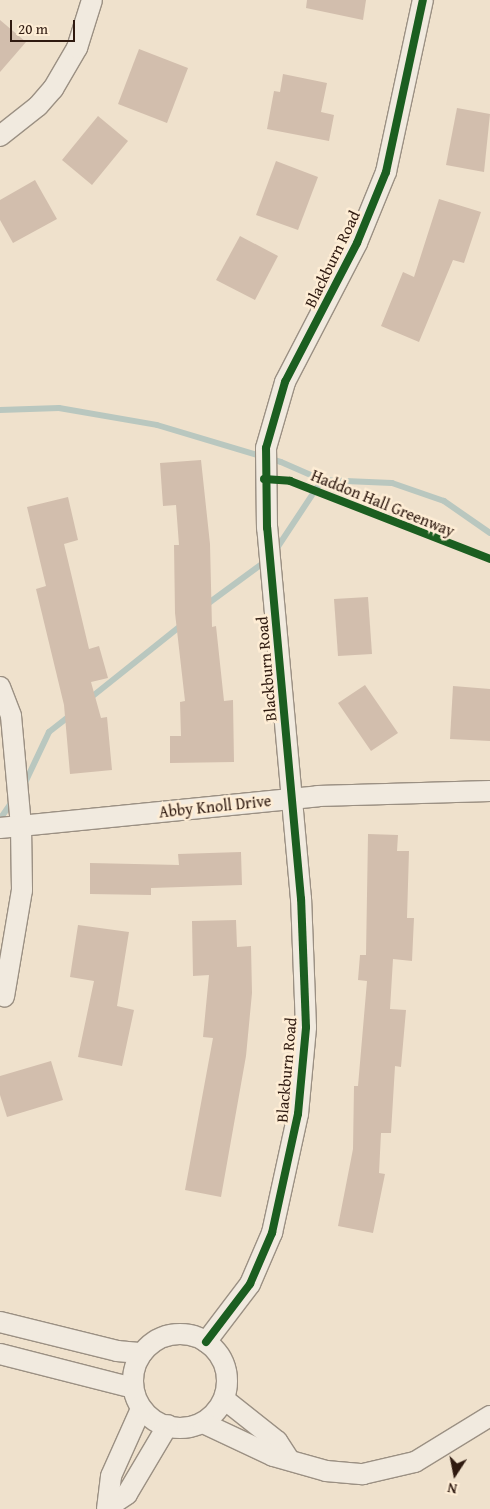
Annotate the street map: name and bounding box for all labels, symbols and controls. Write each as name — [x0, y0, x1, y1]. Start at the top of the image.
scale bar — [12, 10, 78, 42]
text: 20 m — [18, 18, 48, 39]
street label: Blackburn Road — [300, 207, 364, 311]
street label: Haddon Hall Greenway — [308, 465, 458, 541]
street label: Blackburn Road — [252, 616, 280, 722]
street label: Abby Knoll Drive — [158, 791, 272, 821]
street label: Blackburn Road — [272, 1017, 300, 1123]
north arrow — [430, 1449, 480, 1499]
text: N — [446, 1478, 459, 1499]

